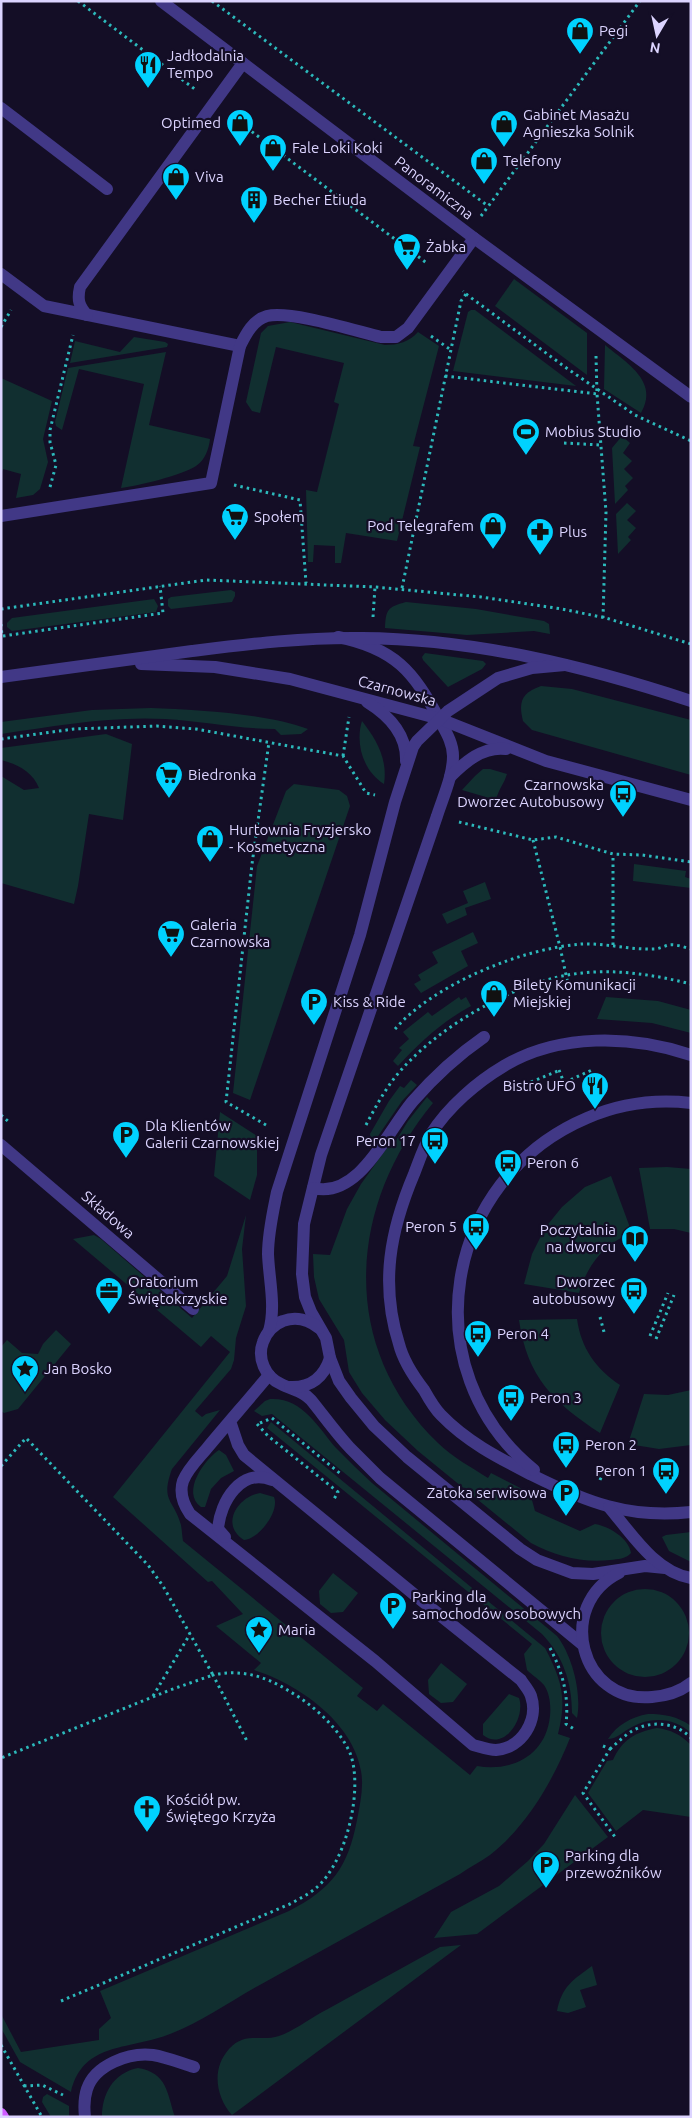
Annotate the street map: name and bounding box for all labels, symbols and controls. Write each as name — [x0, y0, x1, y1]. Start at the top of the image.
north arrow — [632, 10, 682, 60]
shop icon: Pegi — [565, 16, 595, 55]
place label: Pegi — [599, 22, 628, 39]
text: N — [649, 39, 661, 57]
place label: Jadłodalnia Tempo — [167, 47, 244, 81]
restaurant icon: Jadłodalnia Tempo — [133, 50, 163, 89]
place label: Gabinet Masażu Agnieszka Solnik — [523, 106, 635, 140]
shop icon: Optimed — [225, 108, 255, 147]
shop icon: Gabinet Masażu Agnieszka Solnik — [489, 109, 519, 148]
place label: Optimed — [161, 114, 221, 131]
shop icon: Fale Loki Koki — [258, 133, 288, 172]
place label: Fale Loki Koki — [292, 139, 383, 156]
shop icon: Telefony — [469, 146, 499, 185]
place label: Telefony — [503, 152, 561, 169]
street label: Panoramiczna — [392, 153, 477, 223]
shop icon: Viva — [161, 162, 191, 201]
place label: Viva — [195, 168, 224, 185]
building icon: Becher Etiuda — [239, 185, 269, 224]
place label: Becher Etiuda — [273, 191, 367, 208]
supermarket icon: Żabka — [392, 232, 422, 271]
place label: Żabka — [426, 238, 466, 255]
sports icon: Mobius Studio — [511, 417, 541, 456]
place label: Mobius Studio — [545, 423, 641, 440]
supermarket icon: Społem — [220, 502, 250, 541]
place label: Społem — [254, 508, 305, 525]
shop icon: Pod Telegrafem — [478, 511, 508, 550]
place label: Pod Telegrafem — [367, 517, 474, 534]
pharmacy icon: Plus — [525, 517, 555, 556]
place label: Plus — [559, 523, 587, 540]
street label: Czarnowska — [356, 672, 438, 709]
supermarket icon: Biedronka — [154, 760, 184, 799]
place label: Biedronka — [188, 766, 257, 783]
place label: Czarnowska Dworzec Autobusowy — [457, 776, 604, 810]
bus stop icon: Czarnowska Dworzec Autobusowy — [608, 779, 638, 818]
place label: Hurtownia Fryzjersko - Kosmetyczna — [229, 821, 371, 855]
shop icon: Hurtownia Fryzjersko - Kosmetyczna — [195, 824, 225, 863]
place label: Galeria Czarnowska — [190, 916, 270, 950]
supermarket icon: Galeria Czarnowska — [156, 919, 186, 958]
place label: Bilety Komunikacji Miejskiej — [513, 976, 636, 1010]
shop icon: Bilety Komunikacji Miejskiej — [479, 979, 509, 1018]
parking icon: Kiss & Ride — [299, 987, 329, 1026]
place label: Kiss & Ride — [333, 993, 406, 1010]
restaurant icon: Bistro UFO — [580, 1071, 610, 1110]
place label: Bistro UFO — [503, 1077, 576, 1094]
place label: Dla Klientów Galerii Czarnowskiej — [145, 1117, 279, 1151]
parking icon: Dla Klientów Galerii Czarnowskiej — [111, 1120, 141, 1159]
bus stop icon: Peron 17 — [420, 1126, 450, 1165]
place label: Peron 17 — [356, 1132, 416, 1149]
bus stop icon: Peron 6 — [493, 1148, 523, 1187]
place label: Peron 6 — [527, 1154, 579, 1171]
street label: Składowa — [79, 1187, 138, 1242]
bus stop icon: Peron 5 — [461, 1212, 491, 1251]
place label: Peron 5 — [405, 1218, 457, 1235]
place label: Poczytalnia na dworcu — [540, 1221, 616, 1255]
library icon: Poczytalnia na dworcu — [620, 1224, 650, 1263]
place label: Oratorium Świętokrzyskie — [128, 1273, 228, 1307]
place label: Dworzec autobusowy — [532, 1273, 615, 1307]
office icon: Oratorium Świętokrzyskie — [94, 1276, 124, 1315]
bus stop icon: Dworzec autobusowy — [619, 1276, 649, 1315]
bus stop icon: Peron 4 — [463, 1319, 493, 1358]
place label: Peron 4 — [497, 1325, 549, 1342]
place icon: Jan Bosko — [10, 1354, 40, 1393]
place label: Jan Bosko — [44, 1360, 112, 1377]
bus stop icon: Peron 3 — [496, 1383, 526, 1422]
place label: Peron 3 — [530, 1389, 582, 1406]
bus stop icon: Peron 2 — [551, 1430, 581, 1469]
place label: Peron 2 — [585, 1436, 637, 1453]
bus stop icon: Peron 1 — [651, 1456, 681, 1495]
place label: Peron 1 — [595, 1462, 647, 1479]
parking icon: Zatoka serwisowa — [551, 1478, 581, 1517]
place label: Zatoka serwisowa — [427, 1484, 547, 1501]
place label: Parking dla samochodów osobowych — [412, 1588, 581, 1622]
parking icon: Parking dla samochodów osobowych — [378, 1591, 408, 1630]
place icon: Maria — [244, 1615, 274, 1654]
place label: Maria — [278, 1621, 316, 1638]
place label: Kościół pw. Świętego Krzyża — [166, 1791, 276, 1825]
church icon: Kościół pw. Świętego Krzyża — [132, 1794, 162, 1833]
place label: Parking dla przewoźników — [565, 1847, 662, 1881]
parking icon: Parking dla przewoźników — [531, 1850, 561, 1889]

